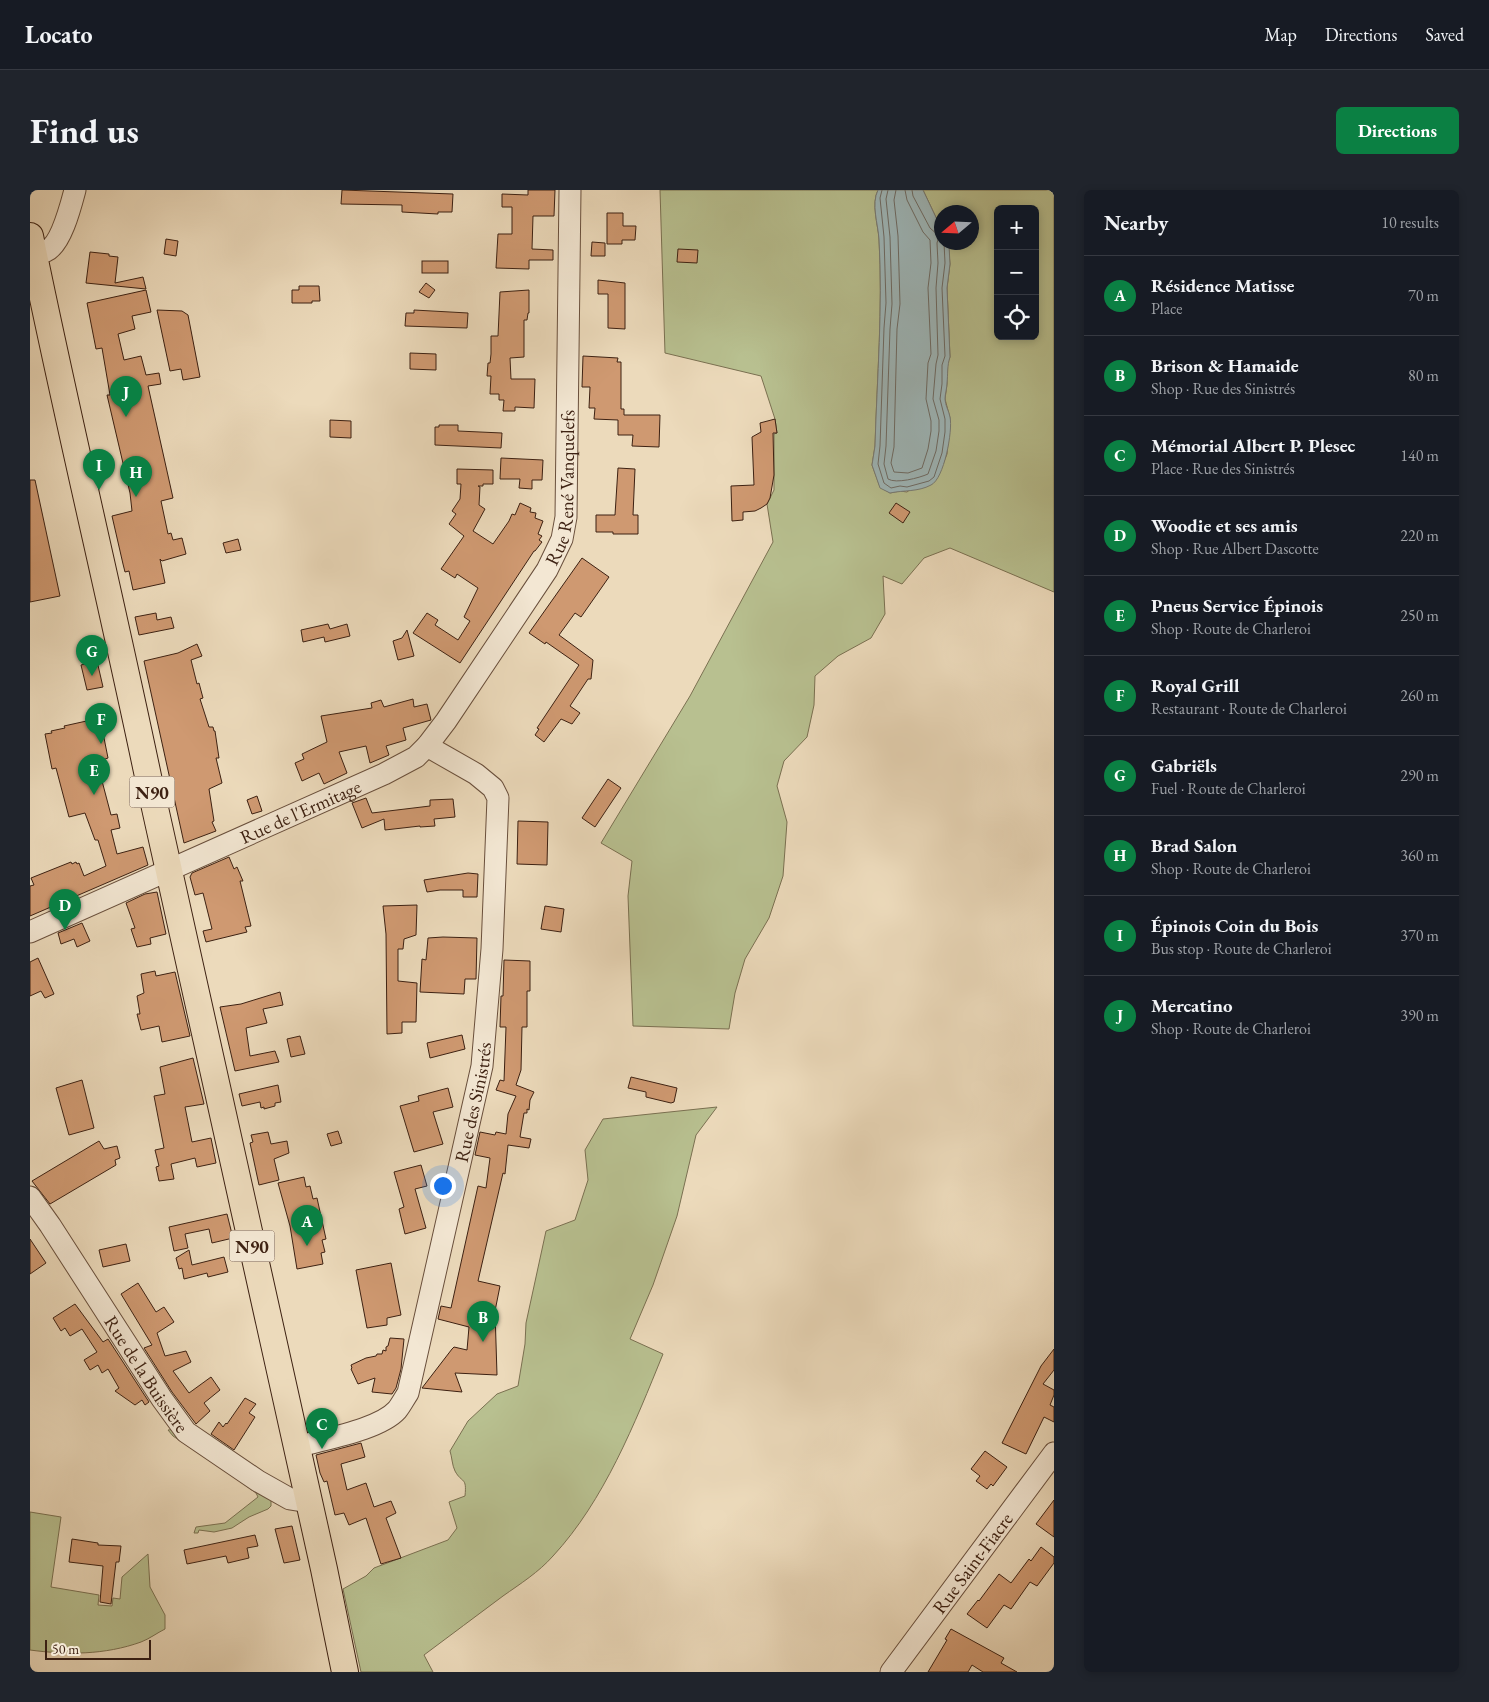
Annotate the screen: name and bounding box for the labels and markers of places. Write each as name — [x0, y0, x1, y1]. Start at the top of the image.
pin: J — [110, 376, 142, 417]
pin: I — [83, 449, 115, 490]
pin: H — [120, 456, 152, 497]
pin: G — [76, 635, 108, 676]
pin: F — [85, 703, 117, 744]
pin: E — [78, 754, 110, 795]
pin: D — [49, 889, 81, 930]
pin: A — [291, 1205, 323, 1246]
pin: B — [467, 1301, 499, 1342]
pin: C — [306, 1408, 338, 1449]

